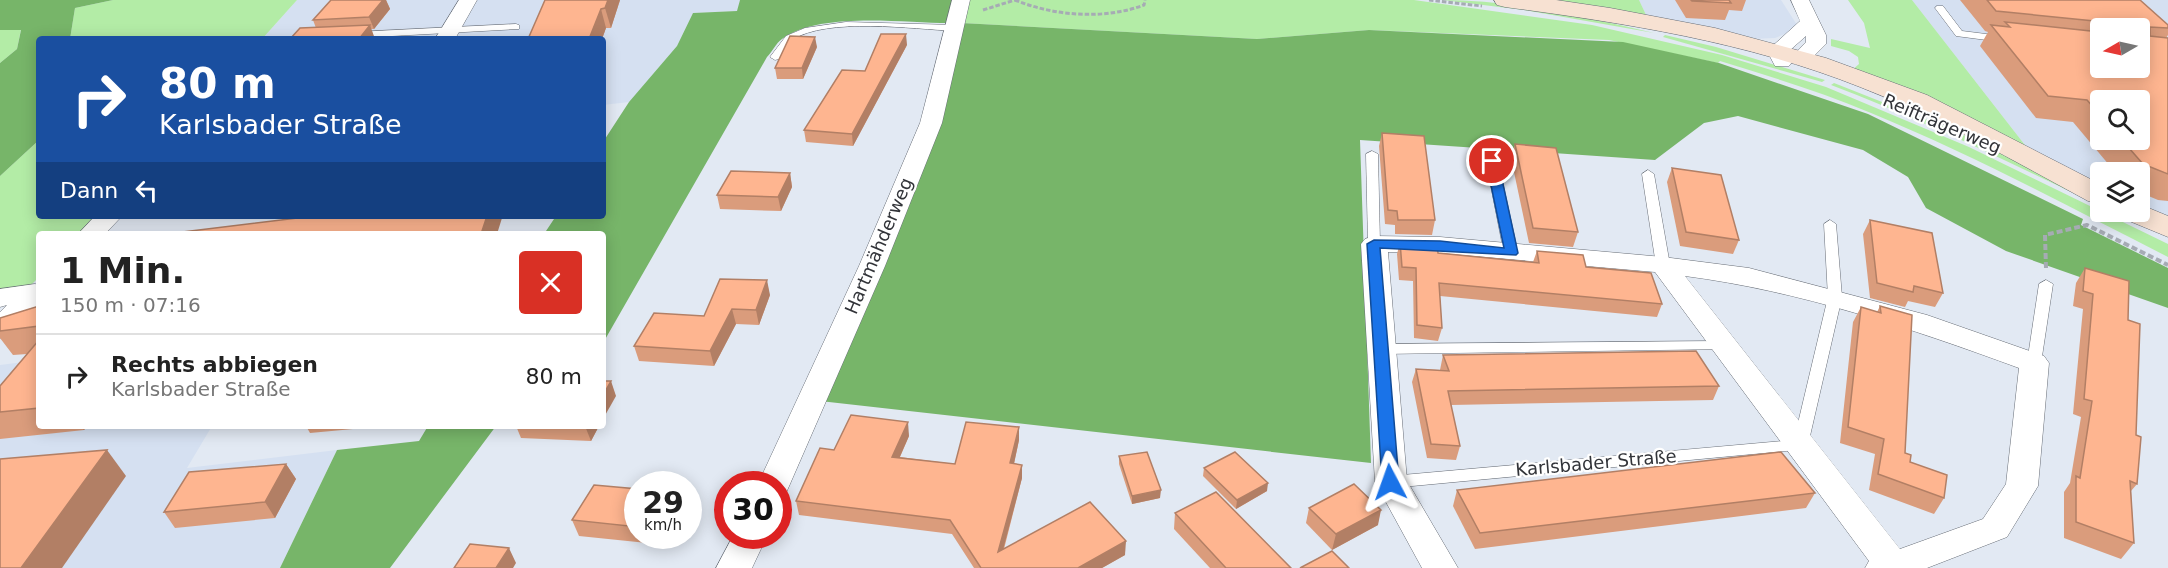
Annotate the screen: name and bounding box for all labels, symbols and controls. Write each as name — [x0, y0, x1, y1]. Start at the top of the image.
north arrow — [2090, 18, 2150, 78]
map controls — [2090, 18, 2150, 222]
text: 80 m — [159, 59, 276, 108]
icon: right — [60, 60, 138, 138]
street label: Reifträgerweg — [1880, 89, 2004, 158]
button: search — [2090, 90, 2150, 150]
text: Karlsbader Straße — [159, 109, 402, 140]
pin — [1466, 135, 1517, 186]
icon: arrive — [1475, 144, 1508, 177]
button: layers — [2090, 162, 2150, 222]
icon: left — [130, 174, 163, 207]
street label: Hartmähderweg — [840, 174, 917, 317]
text: Dann — [60, 178, 118, 203]
text: 1 Min. — [60, 250, 185, 291]
button: close — [519, 251, 582, 314]
text: 150 m · 07:16 — [60, 293, 201, 317]
text: Rechts abbiegen — [111, 352, 318, 377]
icon: right — [60, 360, 93, 393]
text: 80 m — [526, 364, 582, 389]
text: Karlsbader Straße — [111, 377, 291, 401]
street label: Karlsbader Straße — [1514, 445, 1677, 480]
position arrow — [1358, 450, 1422, 514]
speed limit sign: 30 — [714, 471, 792, 549]
text: 29 — [642, 485, 684, 520]
text: km/h — [644, 516, 682, 534]

